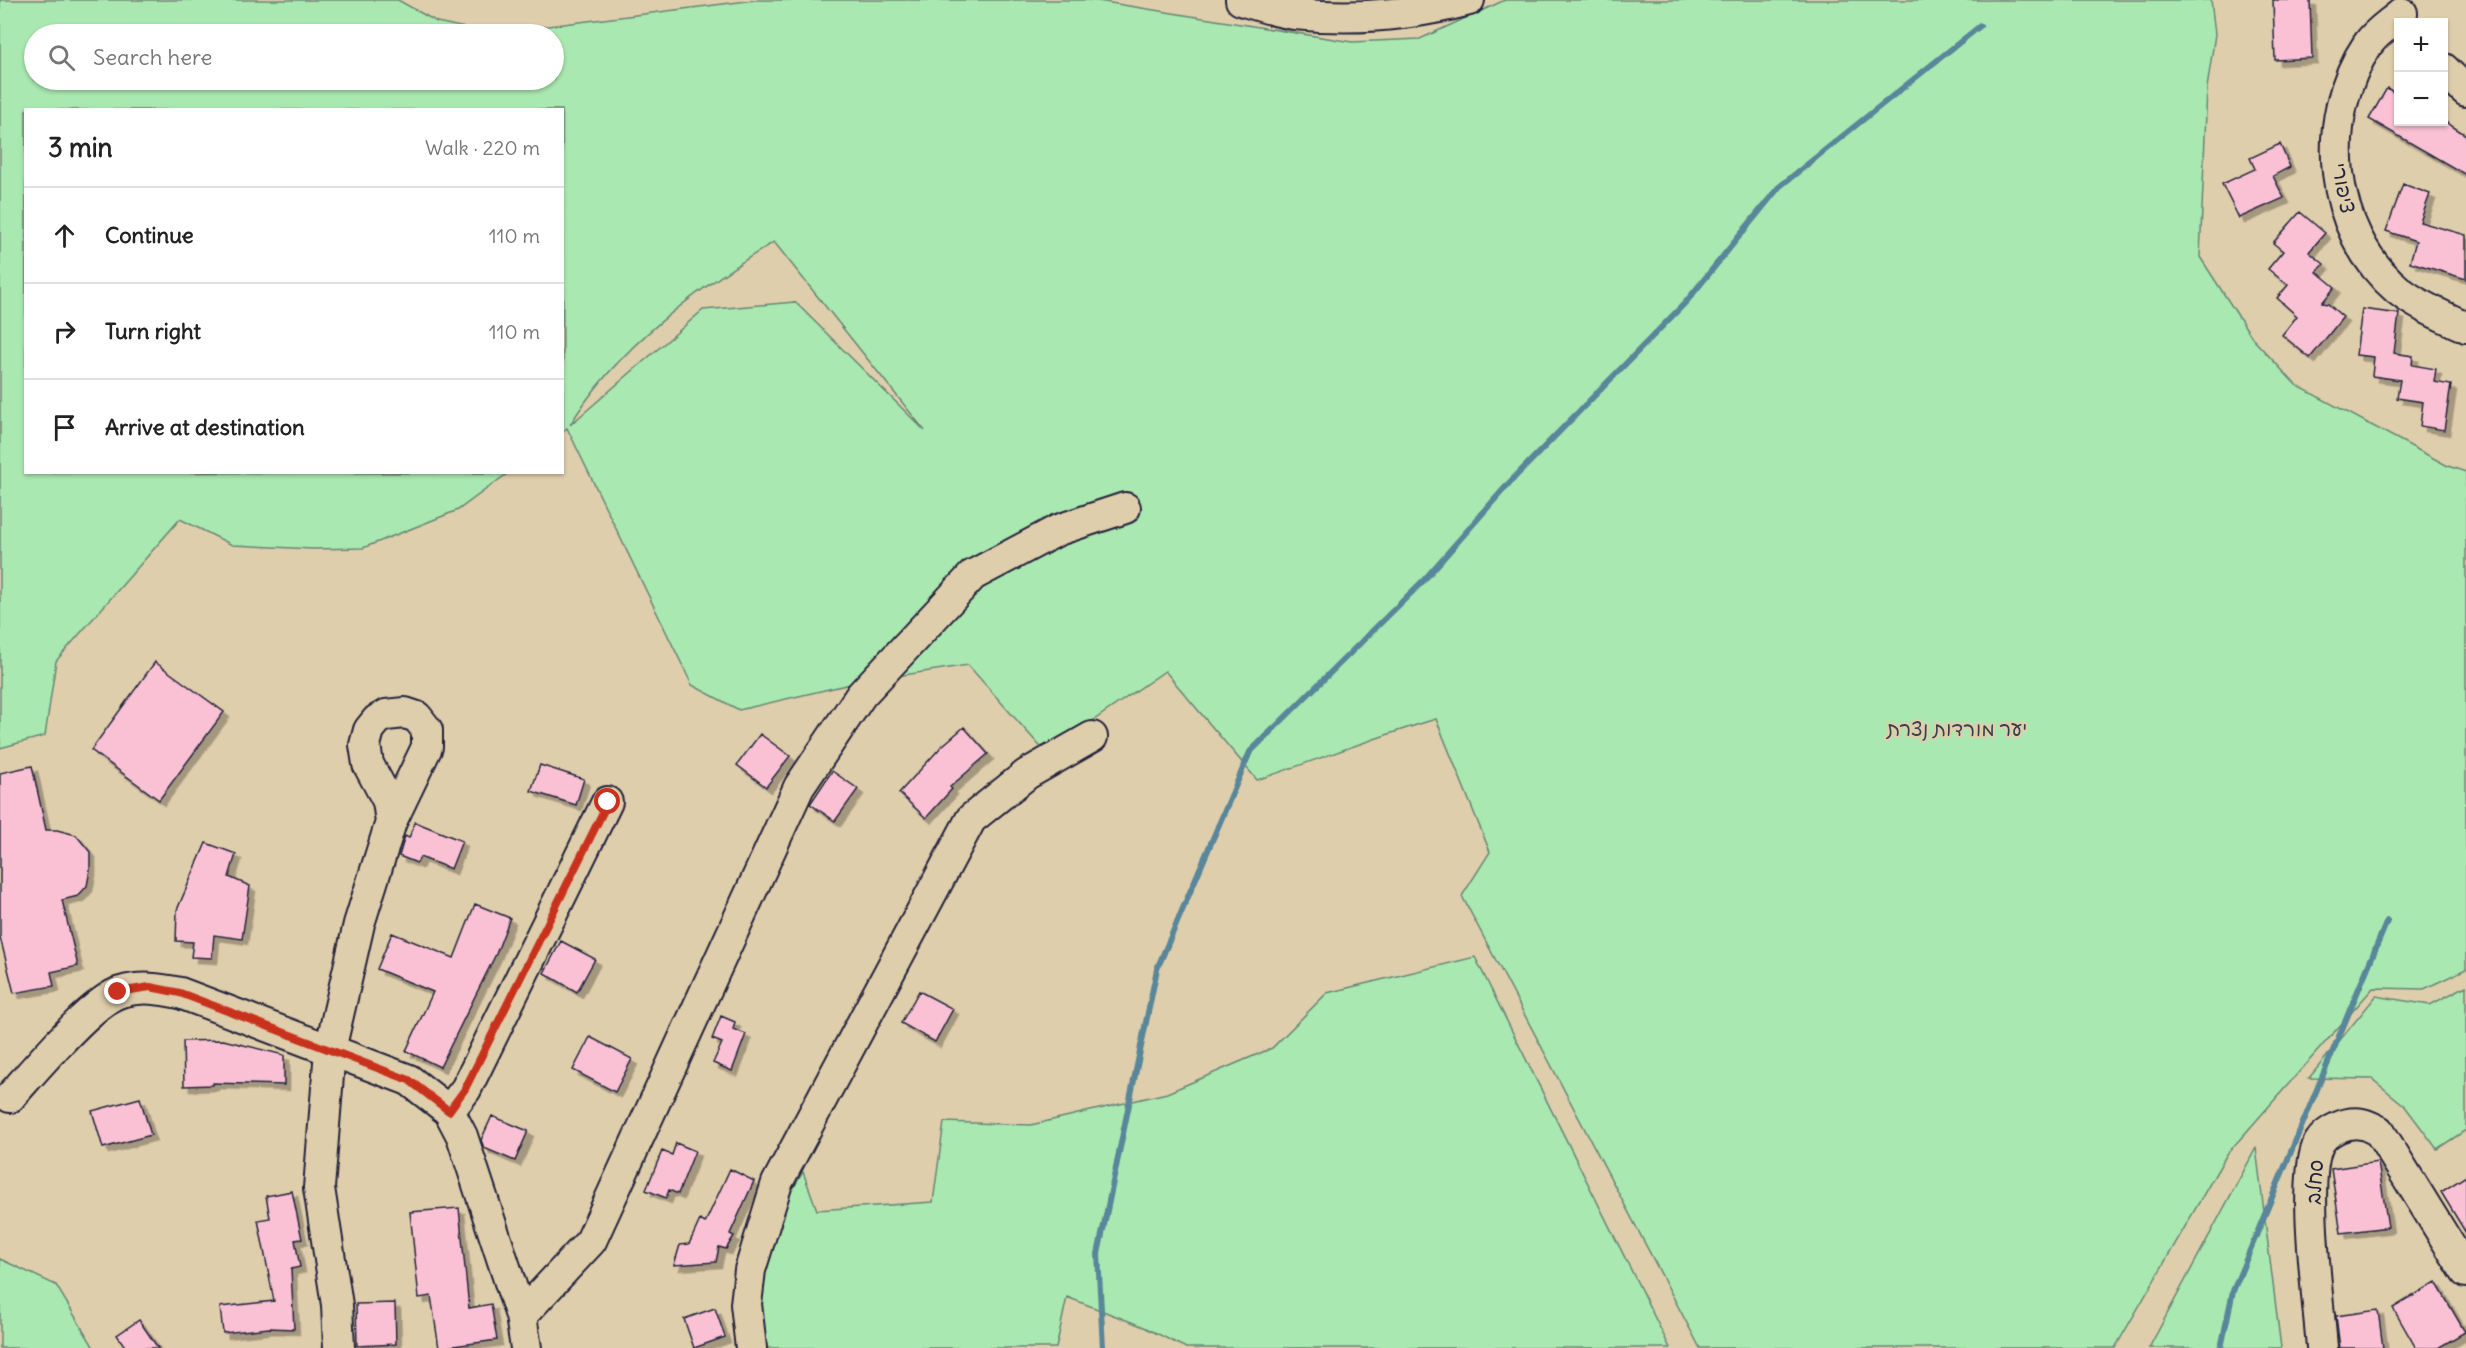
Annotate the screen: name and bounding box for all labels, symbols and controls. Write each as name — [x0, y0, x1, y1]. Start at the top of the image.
map controls — [2394, 18, 2448, 126]
button: + — [2394, 18, 2448, 72]
search box — [24, 24, 564, 90]
icon: search — [45, 41, 78, 74]
text: Search here — [93, 43, 212, 71]
button: − — [2394, 72, 2448, 126]
text: 3 min — [48, 131, 113, 164]
text: Walk · 220 m — [425, 135, 540, 160]
street label: ציפורי — [2327, 161, 2361, 215]
icon: ahead — [48, 219, 81, 252]
text: Continue — [105, 221, 194, 249]
text: 110 m — [489, 223, 540, 248]
icon: right — [48, 315, 81, 348]
text: Turn right — [105, 317, 201, 345]
text: 110 m — [489, 319, 540, 344]
icon: arrive — [48, 411, 81, 444]
text: Arrive at destination — [105, 413, 305, 441]
park label: יער מורדות נצרת — [1886, 716, 2027, 741]
route start — [594, 788, 620, 814]
route end — [104, 978, 130, 1004]
street label: סחלב — [2300, 1159, 2328, 1205]

